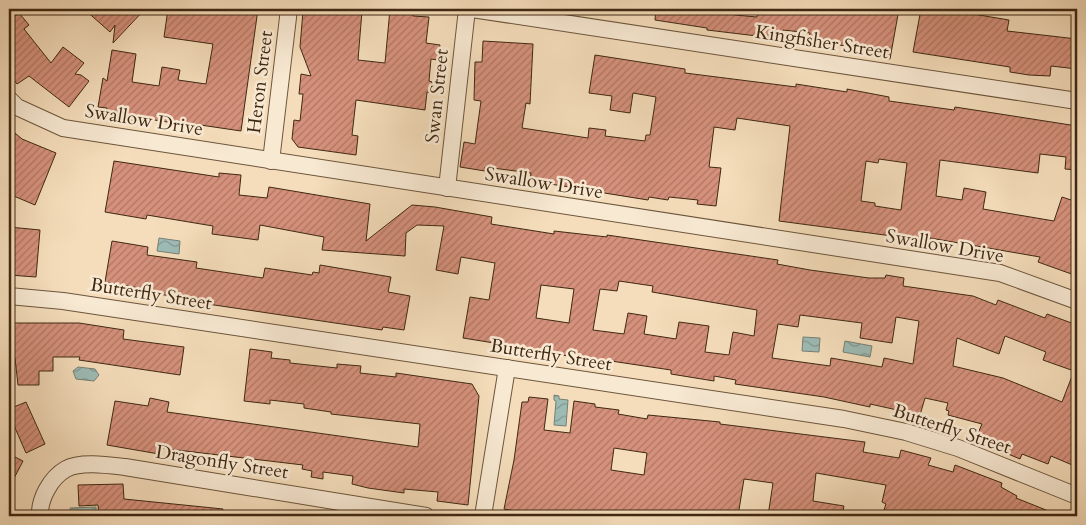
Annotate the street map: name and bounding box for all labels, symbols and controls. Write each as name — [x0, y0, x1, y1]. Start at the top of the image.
street label: Kingfisher Street — [753, 19, 891, 65]
street label: Heron Street — [241, 29, 279, 135]
street label: Swan Street — [419, 48, 455, 144]
street label: Swallow Drive — [83, 98, 205, 142]
street label: Swallow Drive — [483, 161, 605, 205]
street label: Swallow Drive — [884, 223, 1006, 269]
street label: Butterfly Street — [88, 272, 214, 316]
street label: Butterfly Street — [488, 333, 614, 377]
street label: Butterfly Street — [890, 398, 1014, 460]
street label: Dragonfly Street — [154, 439, 290, 485]

